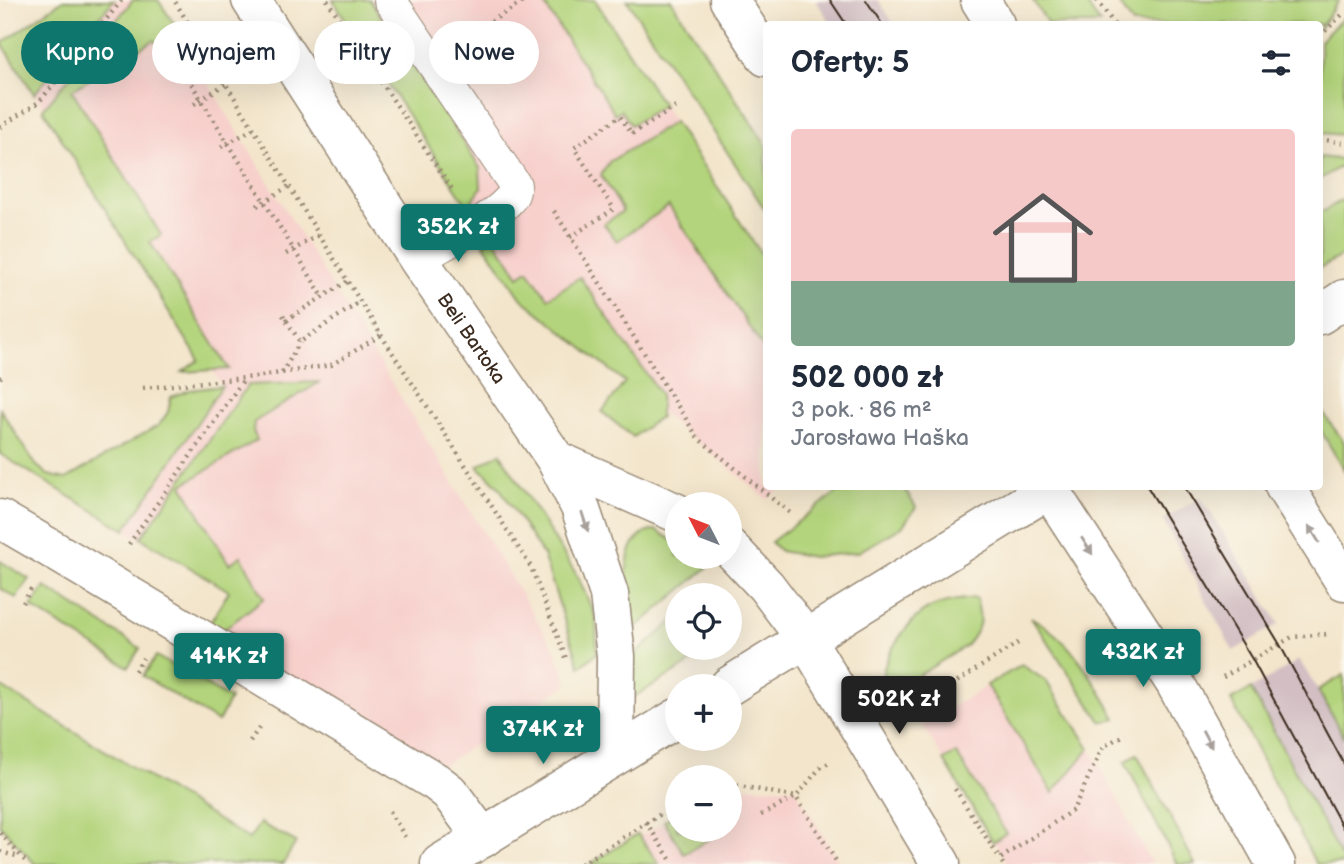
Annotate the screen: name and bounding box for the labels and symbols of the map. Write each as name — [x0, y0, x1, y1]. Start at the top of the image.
pin: 352K zł — [393, 204, 523, 264]
street label: Beli Bartoka — [432, 289, 510, 389]
north arrow — [665, 492, 742, 569]
one-way arrow — [580, 512, 591, 533]
one-way arrow — [1308, 524, 1321, 543]
one-way arrow — [1080, 537, 1093, 556]
pin: 432K zł — [1078, 630, 1208, 689]
pin: 414K zł — [164, 634, 294, 693]
pin: 502K zł — [834, 676, 964, 736]
pin: 374K zł — [478, 706, 608, 766]
one-way arrow — [1201, 730, 1213, 750]

